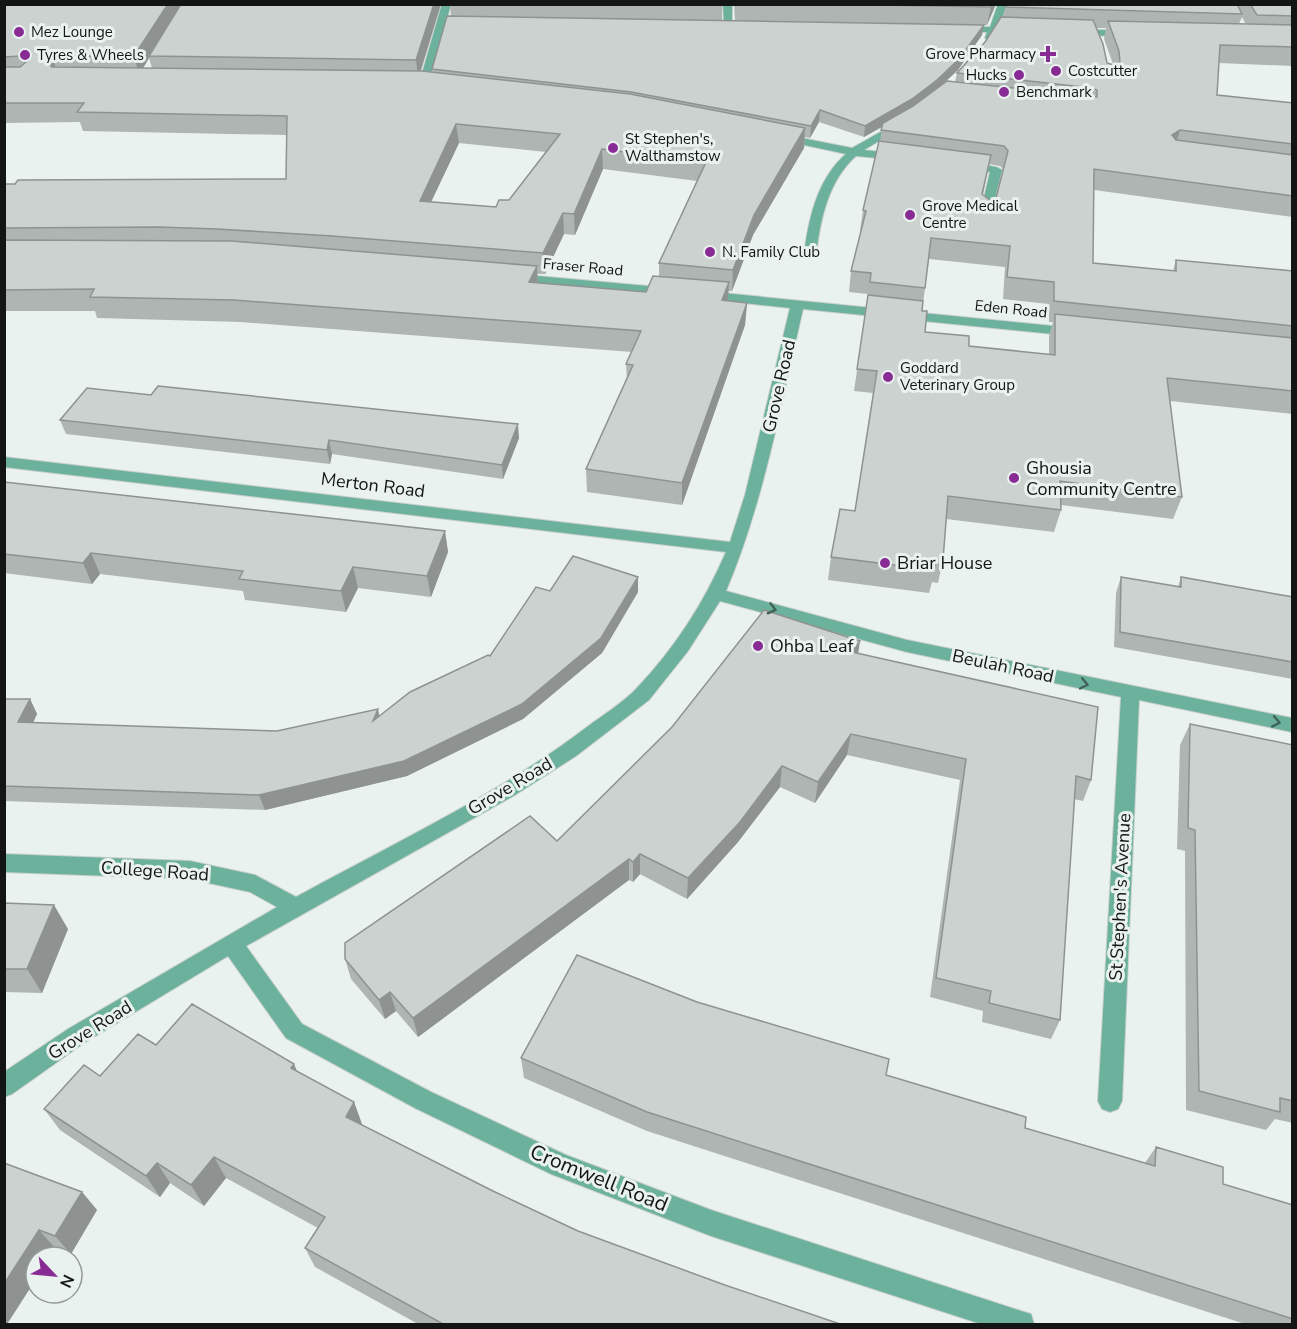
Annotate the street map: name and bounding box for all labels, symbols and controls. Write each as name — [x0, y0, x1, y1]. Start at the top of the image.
place label: Mez Lounge — [31, 22, 113, 42]
marker: Mez Lounge — [12, 25, 26, 39]
place label: Grove Pharmacy — [925, 44, 1036, 64]
place label: Tyres & Wheels — [37, 45, 144, 65]
marker: Grove Pharmacy — [1041, 47, 1055, 61]
marker: Tyres & Wheels — [18, 48, 32, 62]
place label: Costcutter — [1068, 61, 1138, 81]
marker: Costcutter — [1049, 64, 1063, 78]
place label: Hucks — [966, 65, 1007, 85]
marker: Hucks — [1012, 68, 1026, 82]
place label: Benchmark — [1016, 82, 1092, 102]
marker: Benchmark — [997, 85, 1011, 99]
place label: St Stephen's, Walthamstow — [625, 129, 721, 166]
marker: St Stephen's, Walthamstow — [606, 141, 620, 155]
place label: Grove Medical Centre — [922, 196, 1019, 233]
marker: Grove Medical Centre — [903, 208, 917, 222]
place label: N. Family Club — [722, 242, 820, 262]
marker: N. Family Club — [703, 245, 717, 259]
street label: Fraser Road — [542, 254, 624, 280]
street label: Eden Road — [974, 295, 1048, 323]
street label: Grove Road — [757, 337, 801, 435]
place label: Goddard Veterinary Group — [899, 358, 1015, 395]
marker: Goddard Veterinary Group — [881, 370, 895, 384]
place label: Ghousia Community Centre — [1026, 456, 1177, 501]
street label: Merton Road — [320, 467, 426, 503]
marker: Ghousia Community Centre — [1007, 471, 1021, 485]
place label: Briar House — [897, 551, 992, 575]
marker: Briar House — [878, 556, 892, 570]
one-way arrow — [767, 602, 777, 615]
place label: Ohba Leaf — [770, 634, 854, 658]
marker: Ohba Leaf — [751, 639, 765, 653]
street label: Beulah Road — [950, 644, 1056, 688]
one-way arrow — [1079, 676, 1089, 689]
one-way arrow — [1270, 715, 1280, 728]
street label: Grove Road — [463, 751, 557, 821]
street label: St Stephen's Avenue — [1104, 813, 1136, 981]
street label: College Road — [100, 855, 210, 887]
street label: Grove Road — [44, 995, 136, 1065]
street label: Cromwell Road — [526, 1138, 672, 1218]
north arrow — [24, 1245, 84, 1305]
text: N — [54, 1271, 79, 1291]

